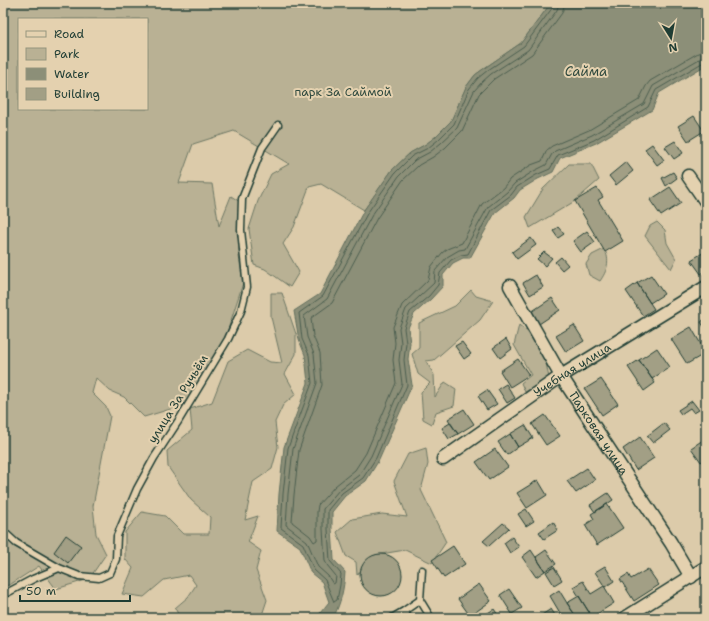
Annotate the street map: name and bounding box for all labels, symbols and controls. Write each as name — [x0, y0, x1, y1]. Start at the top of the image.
legend — [18, 18, 148, 110]
north arrow — [651, 18, 691, 58]
text: Road — [54, 26, 85, 42]
text: N — [667, 39, 679, 56]
text: Park — [54, 46, 80, 62]
water label: Сайма — [565, 63, 607, 80]
text: Water — [54, 66, 90, 82]
park label: парк За Саймой — [294, 84, 392, 100]
text: Building — [54, 86, 100, 102]
street label: Учебная улица — [530, 339, 614, 401]
street label: улица За Ручьём — [144, 352, 212, 446]
street label: Парковая улица — [566, 389, 632, 478]
scale bar — [20, 577, 130, 603]
text: 50 m — [26, 583, 56, 599]

